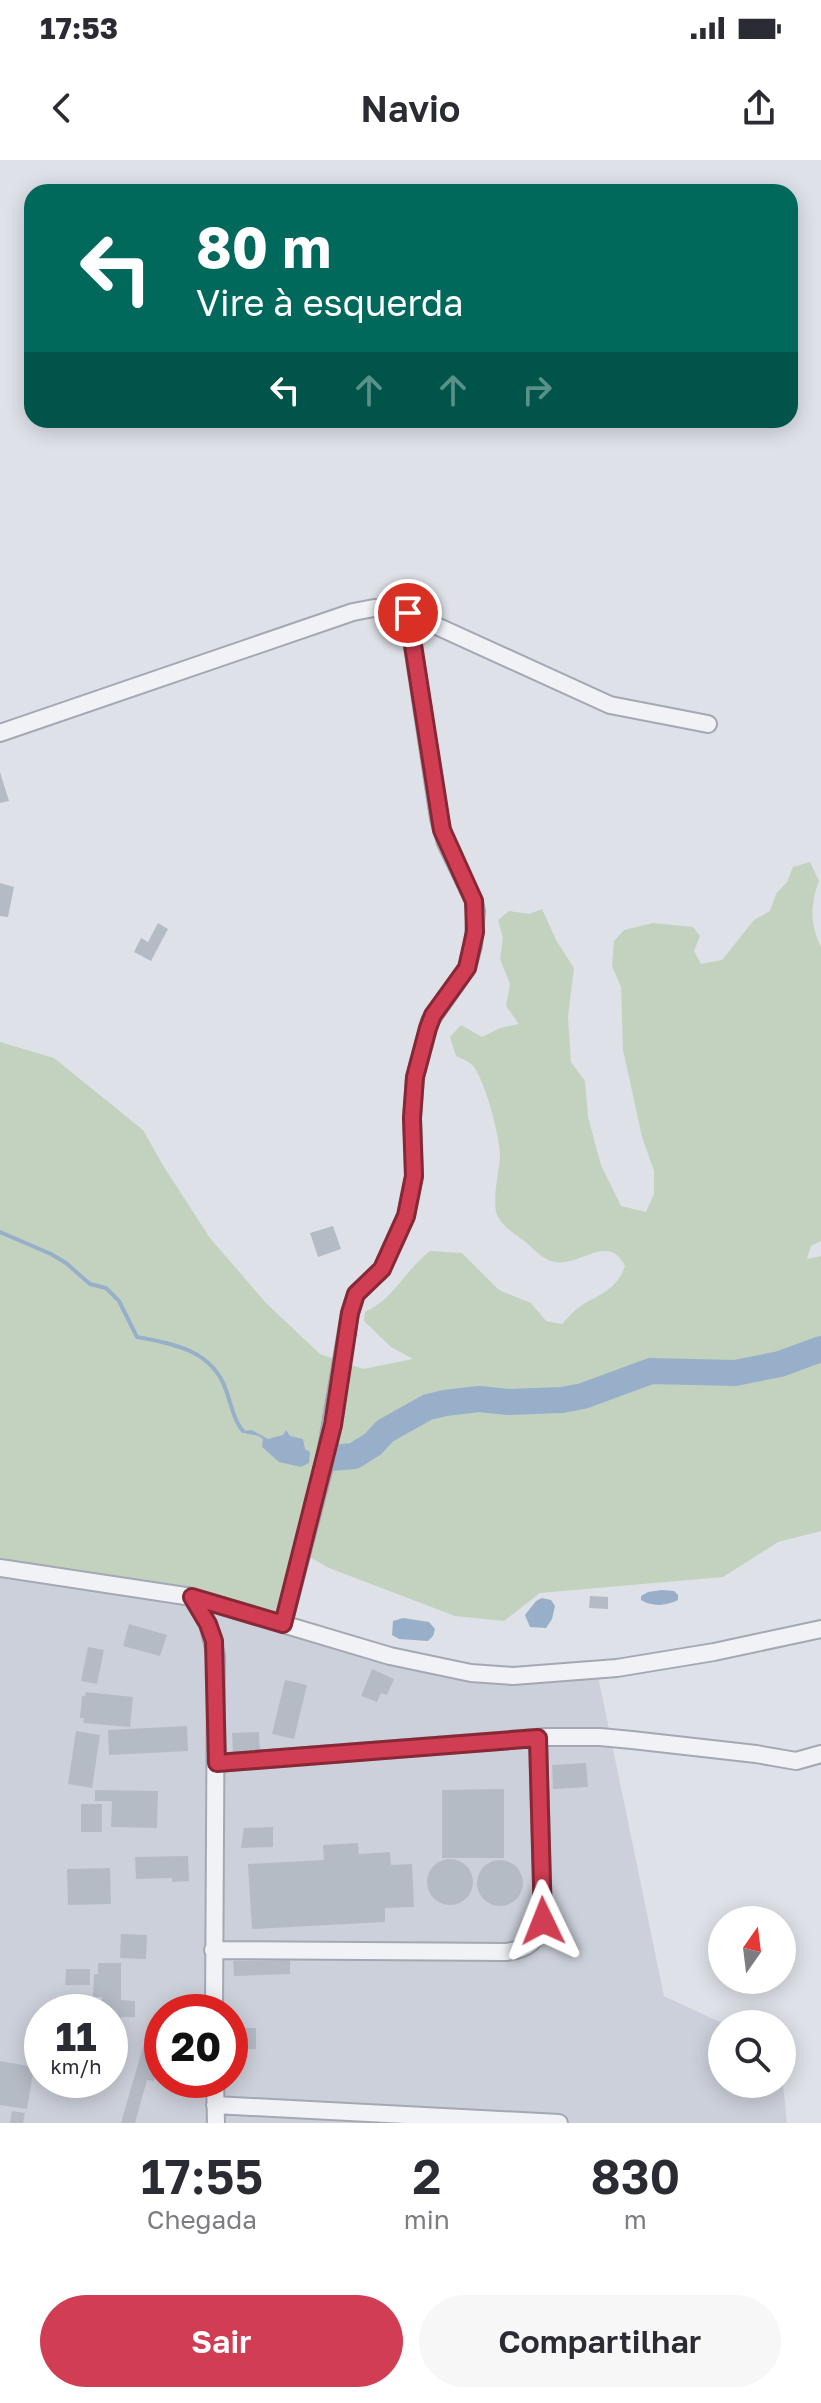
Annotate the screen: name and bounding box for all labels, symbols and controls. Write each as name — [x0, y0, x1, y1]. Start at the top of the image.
text: 17:53 — [40, 10, 118, 46]
icon: back — [40, 86, 84, 130]
icon: share — [737, 86, 781, 130]
text: Navio — [361, 87, 460, 130]
text: 80 m — [196, 213, 331, 280]
icon: left — [64, 216, 168, 320]
text: Vire à esquerda — [196, 281, 464, 324]
icon: left — [263, 368, 307, 412]
icon: ahead — [347, 368, 391, 412]
icon: ahead — [431, 368, 475, 412]
icon: right — [515, 368, 559, 412]
pin — [374, 579, 442, 647]
icon: arrive — [386, 591, 430, 635]
position arrow — [501, 1879, 585, 1963]
north arrow — [708, 1906, 796, 1994]
map controls — [708, 1906, 796, 2098]
speed limit sign: 20 — [144, 1994, 248, 2098]
button: search — [708, 2010, 796, 2098]
text: 11 — [55, 2012, 97, 2060]
text: km/h — [51, 2054, 101, 2078]
text: 17:55 — [141, 2147, 263, 2205]
text: 2 — [412, 2147, 441, 2205]
text: 830 — [590, 2147, 680, 2205]
text: Chegada — [147, 2204, 257, 2235]
text: min — [404, 2204, 450, 2235]
text: m — [624, 2204, 647, 2235]
button: Sair — [40, 2295, 403, 2387]
button: Compartilhar — [419, 2295, 781, 2387]

